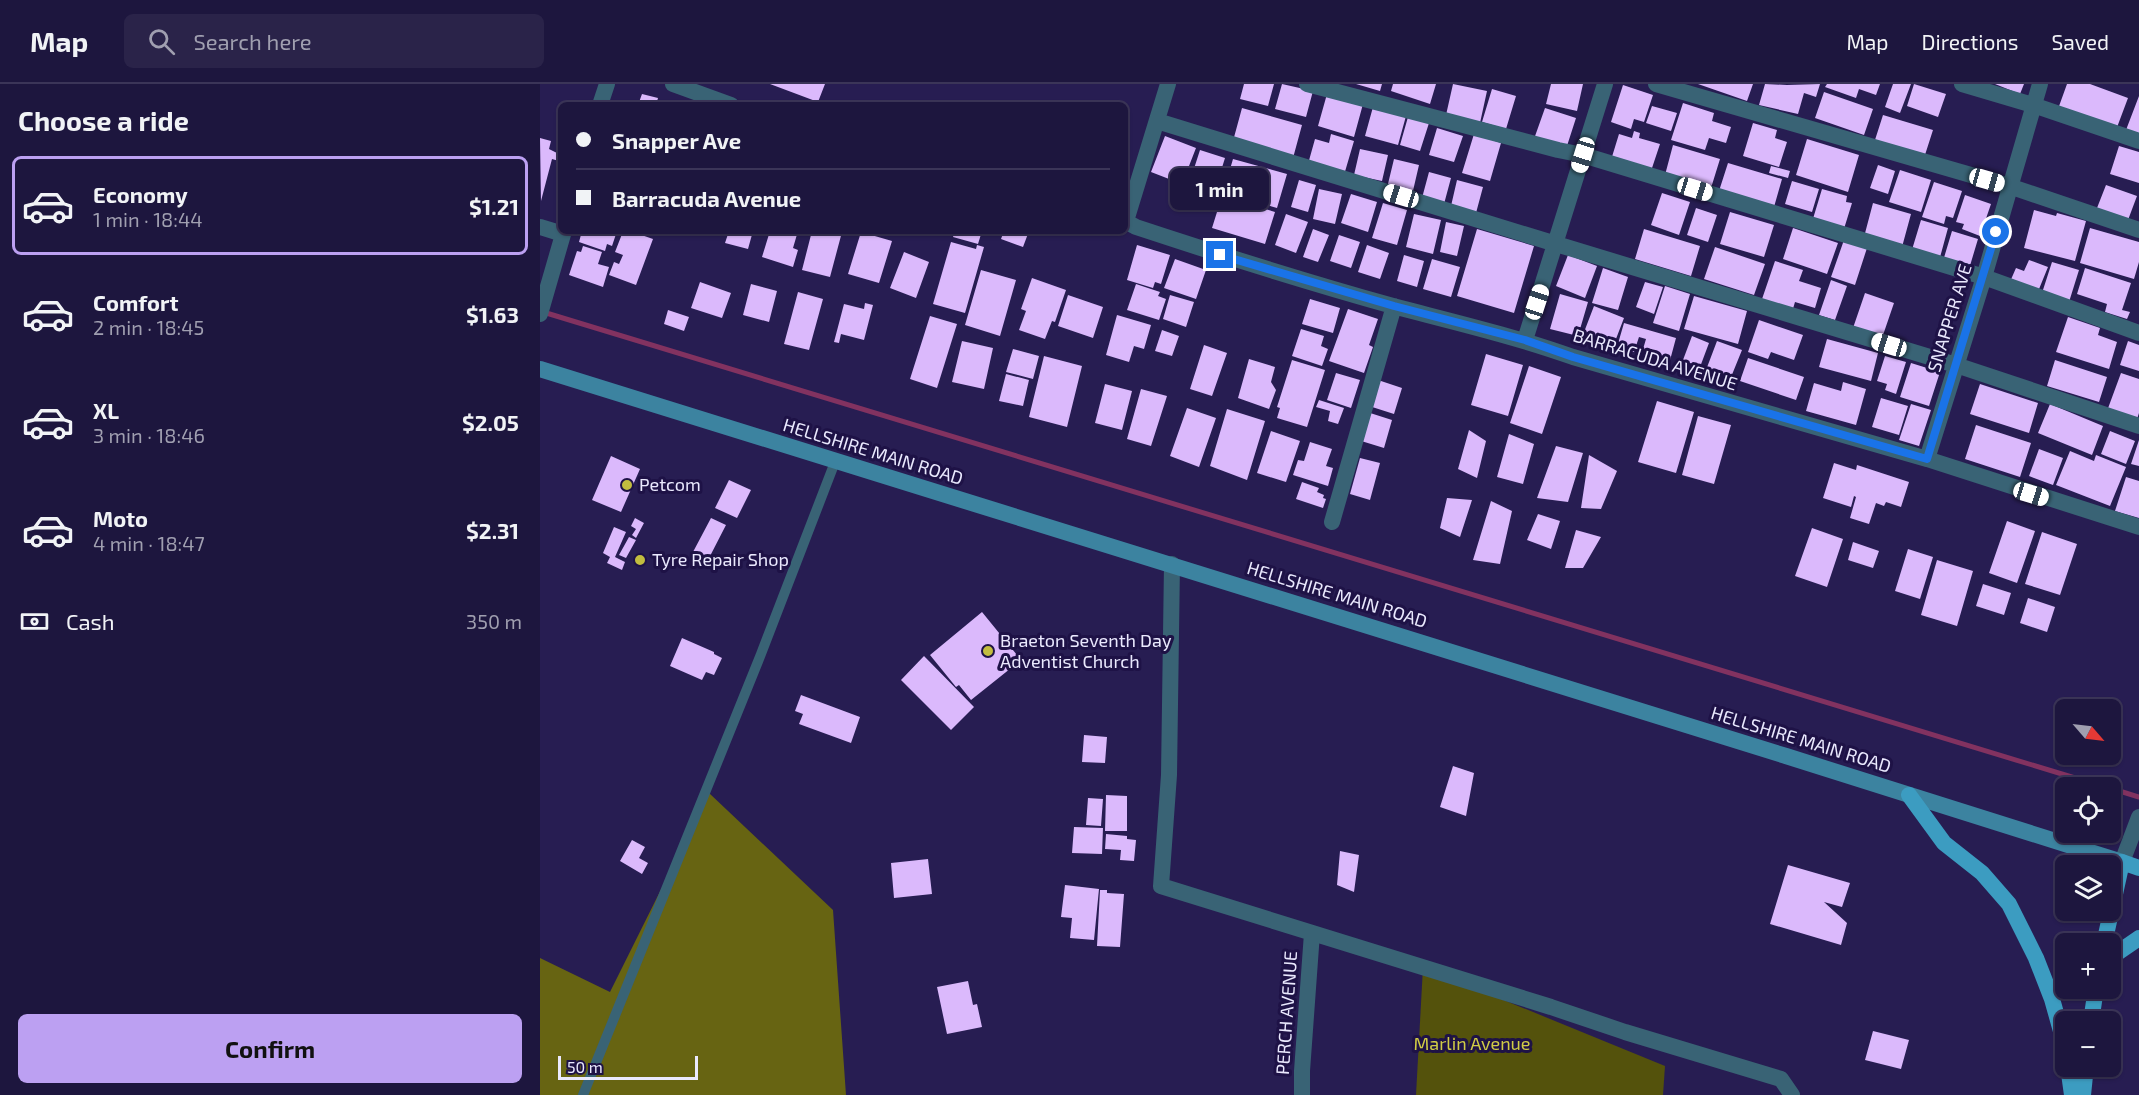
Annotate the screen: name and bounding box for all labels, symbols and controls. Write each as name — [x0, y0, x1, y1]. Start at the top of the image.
search box — [124, 14, 544, 68]
text: Map — [30, 24, 88, 58]
icon: search — [145, 25, 178, 58]
text: Search here — [193, 28, 312, 54]
text: Map — [1846, 29, 1889, 54]
text: Directions — [1922, 29, 2018, 54]
text: Saved — [2051, 29, 2109, 54]
text: Choose a ride — [18, 104, 189, 136]
text: Snapper Ave — [612, 127, 741, 153]
car — [1569, 135, 1597, 175]
car — [1967, 166, 2007, 194]
callout: 1 min — [1170, 168, 1270, 210]
car — [1675, 175, 1715, 203]
text: 1 min — [1195, 177, 1244, 201]
icon: car — [21, 179, 75, 233]
text: Economy — [93, 181, 188, 207]
car — [1381, 182, 1421, 210]
text: Barracuda Avenue — [612, 185, 801, 211]
text: $1.21 — [469, 193, 519, 219]
text: 1 min · 18:44 — [93, 207, 203, 231]
route start — [1982, 218, 2009, 245]
route end — [1206, 241, 1233, 268]
street label: SNAPPER AVE — [1922, 261, 1976, 374]
car — [1523, 282, 1551, 322]
icon: car — [21, 287, 75, 341]
text: Comfort — [93, 289, 178, 315]
text: $1.63 — [466, 301, 519, 327]
text: 2 min · 18:45 — [93, 315, 204, 339]
street label: BARRACUDA AVENUE — [1571, 324, 1740, 395]
car — [1869, 331, 1909, 359]
icon: car — [21, 395, 75, 449]
text: XL — [93, 397, 119, 423]
text: $2.05 — [462, 409, 519, 435]
street label: HELLSHIRE MAIN ROAD — [781, 413, 966, 489]
text: 3 min · 18:46 — [93, 423, 205, 447]
place label: Petcom — [639, 473, 701, 495]
marker: Petcom — [620, 478, 634, 492]
car — [2011, 480, 2051, 508]
icon: car — [21, 503, 75, 557]
text: Moto — [93, 505, 148, 531]
text: $2.31 — [466, 517, 519, 543]
text: 4 min · 18:47 — [93, 531, 205, 555]
place label: Tyre Repair Shop — [652, 548, 789, 570]
marker: Tyre Repair Shop — [633, 553, 647, 567]
street label: HELLSHIRE MAIN ROAD — [1245, 556, 1430, 632]
icon: cash — [18, 605, 51, 638]
text: Cash — [66, 608, 115, 634]
text: 350 m — [466, 609, 522, 633]
place label: Braeton Seventh Day Adventist Church — [1000, 629, 1172, 672]
marker: Braeton Seventh Day Adventist Church — [981, 644, 995, 658]
north arrow — [2055, 699, 2121, 765]
map controls — [2055, 699, 2121, 1077]
street label: HELLSHIRE MAIN ROAD — [1709, 701, 1894, 777]
button: locate — [2055, 777, 2121, 843]
button: layers — [2055, 855, 2121, 921]
button: + — [2055, 933, 2121, 999]
street label: PERCH AVENUE — [1271, 950, 1301, 1076]
button: − — [2055, 1011, 2121, 1077]
button: Confirm — [18, 1014, 522, 1083]
park label: Marlin Avenue — [1413, 1032, 1531, 1054]
scale bar — [558, 1053, 698, 1080]
text: 50 m — [567, 1057, 603, 1076]

